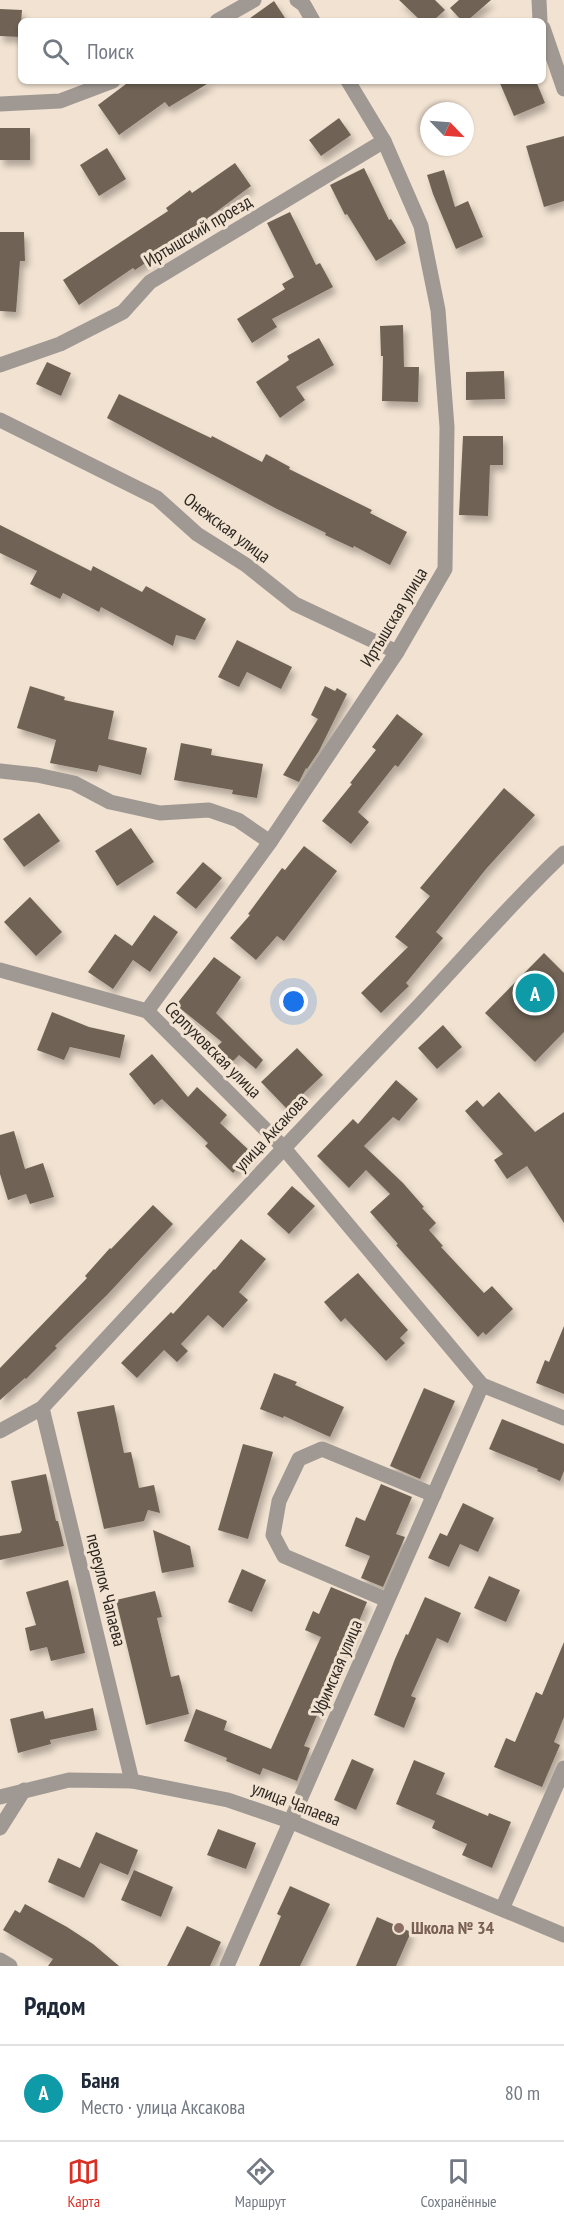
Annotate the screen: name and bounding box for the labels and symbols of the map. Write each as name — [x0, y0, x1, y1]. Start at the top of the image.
north arrow — [420, 102, 474, 156]
street label: Иртышский проезд — [140, 189, 256, 272]
street label: Онежская улица — [179, 487, 275, 568]
street label: Иртышская улица — [355, 563, 432, 671]
pin: A — [516, 970, 554, 1016]
your location — [279, 987, 308, 1016]
street label: Серпуховская улица — [160, 996, 267, 1103]
street label: улица Аксакова — [229, 1089, 313, 1176]
street label: переулок Чапаева — [81, 1531, 132, 1649]
street label: Уфимская улица — [306, 1616, 367, 1719]
street label: улица Чапаева — [248, 1776, 344, 1831]
place label: Школа № 34 — [411, 1916, 495, 1939]
marker: Школа № 34 — [392, 1921, 406, 1935]

